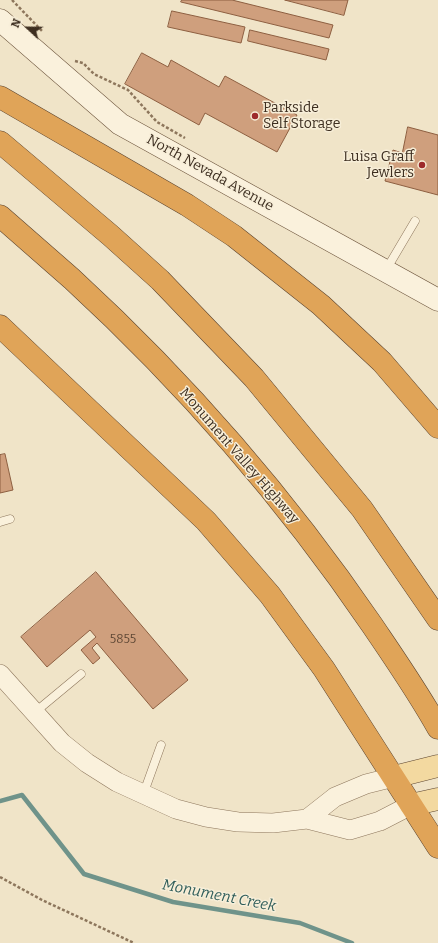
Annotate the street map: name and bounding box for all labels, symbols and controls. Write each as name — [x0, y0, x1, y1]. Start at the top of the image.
north arrow — [8, 8, 48, 48]
text: N — [9, 17, 24, 30]
place label: Parkside Self Storage — [263, 100, 340, 132]
marker: Parkside Self Storage — [250, 111, 260, 121]
street label: North Nevada Avenue — [144, 131, 276, 215]
place label: Luisa Graff Jewlers — [343, 149, 414, 182]
marker: Luisa Graff Jewlers — [417, 160, 427, 170]
street label: Monument Valley Highway — [175, 385, 303, 527]
house number: 5855 — [110, 633, 136, 647]
water label: Monument Creek — [161, 876, 277, 916]

